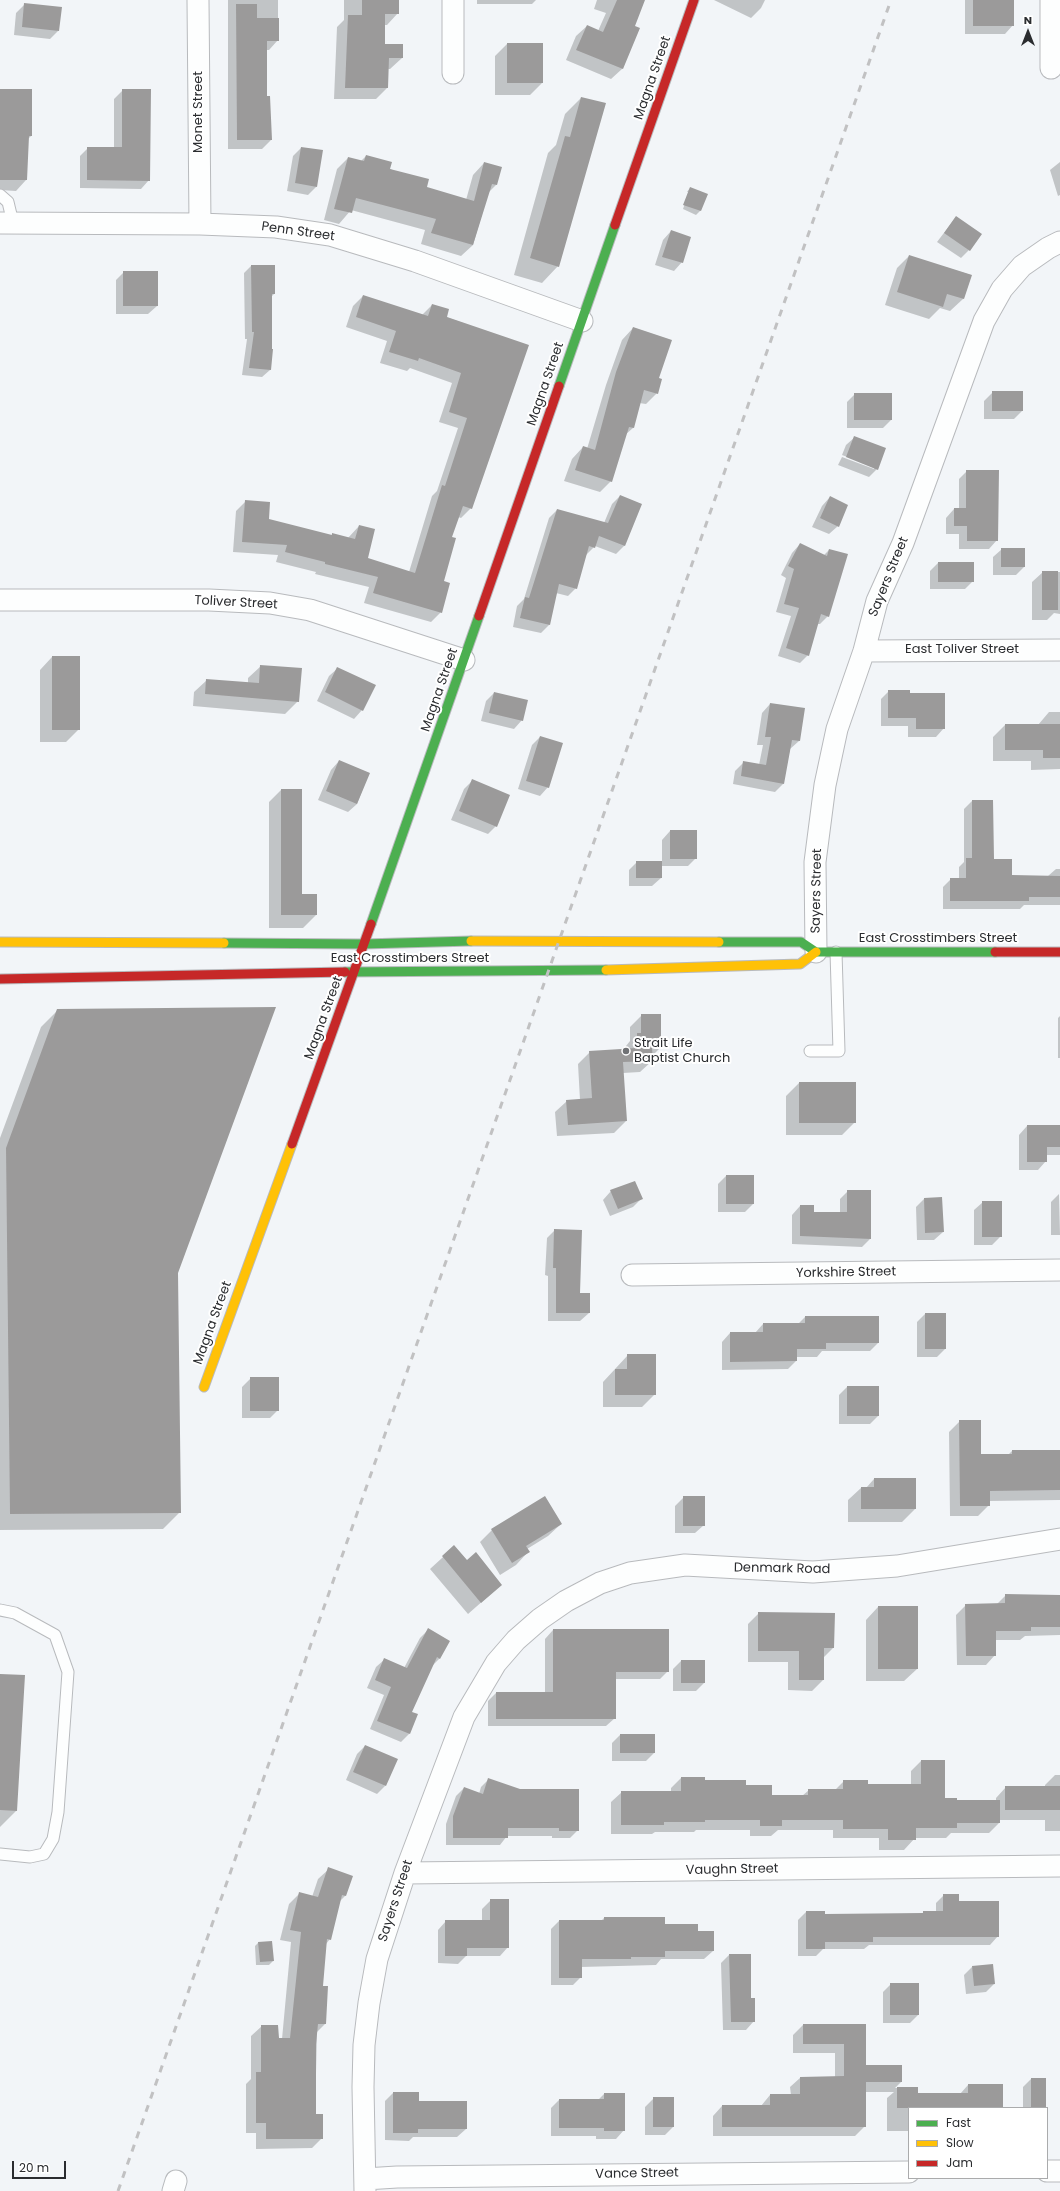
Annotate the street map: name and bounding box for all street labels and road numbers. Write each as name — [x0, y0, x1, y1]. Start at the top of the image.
street label: Magna Street — [631, 34, 675, 122]
street label: Monet Street — [191, 71, 207, 153]
street label: Penn Street — [260, 219, 336, 245]
street label: Magna Street — [524, 340, 568, 428]
street label: Sayers Street — [866, 535, 912, 619]
street label: Toliver Street — [194, 593, 278, 613]
street label: East Toliver Street — [905, 642, 1019, 658]
street label: Magna Street — [418, 646, 462, 734]
street label: Sayers Street — [808, 848, 826, 934]
street label: East Crosstimbers Street — [859, 931, 1017, 947]
street label: East Crosstimbers Street — [331, 951, 489, 967]
street label: Magna Street — [302, 974, 346, 1062]
street label: Yorkshire Street — [796, 1264, 896, 1282]
street label: Magna Street — [191, 1279, 235, 1367]
street label: Denmark Road — [734, 1560, 830, 1578]
street label: Sayers Street — [375, 1858, 417, 1944]
street label: Vaughn Street — [685, 1861, 779, 1879]
street label: Vance Street — [595, 2165, 679, 2183]

